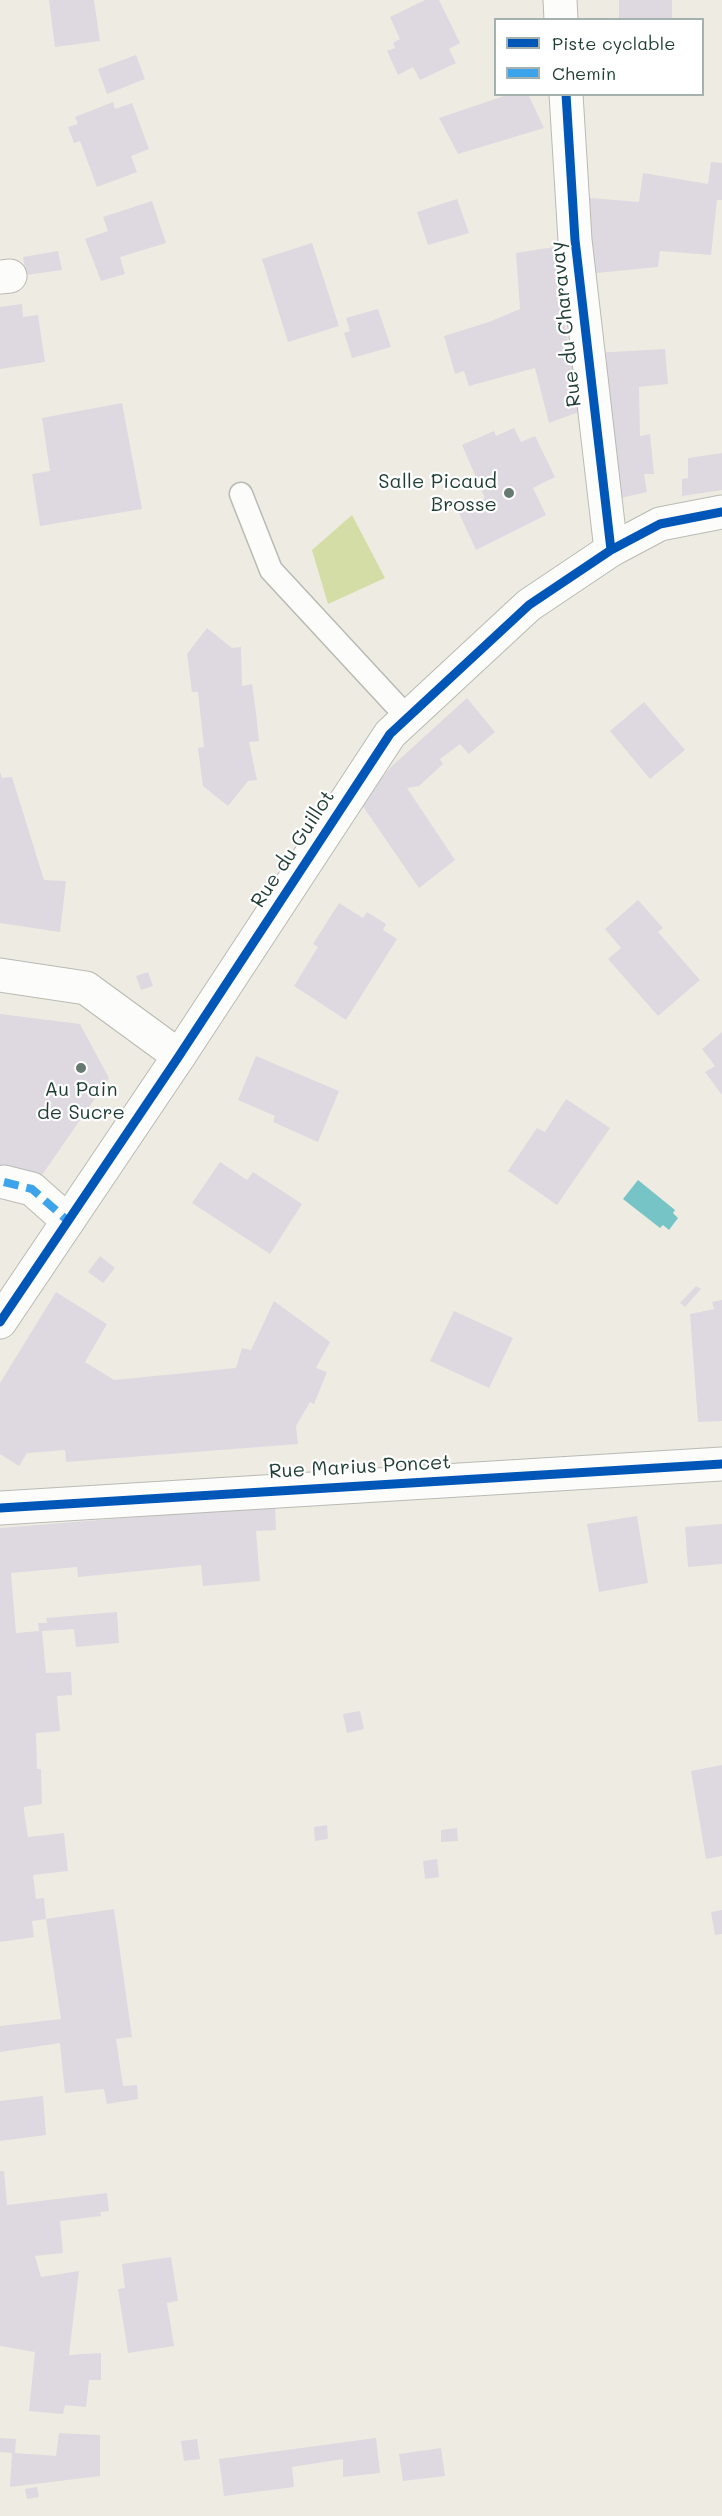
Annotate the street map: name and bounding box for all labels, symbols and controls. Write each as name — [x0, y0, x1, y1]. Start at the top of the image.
legend — [494, 18, 704, 96]
text: Piste cyclable — [552, 31, 676, 55]
text: Chemin — [552, 61, 616, 85]
street label: Rue du Charavay — [545, 240, 587, 408]
place label: Salle Picaud Brosse — [378, 470, 497, 517]
marker: Salle Picaud Brosse — [502, 486, 516, 500]
street label: Rue du Guillot — [246, 786, 340, 912]
marker: Au Pain de Sucre — [74, 1061, 88, 1075]
place label: Au Pain de Sucre — [37, 1078, 125, 1125]
street label: Rue Marius Poncet — [268, 1450, 452, 1484]

